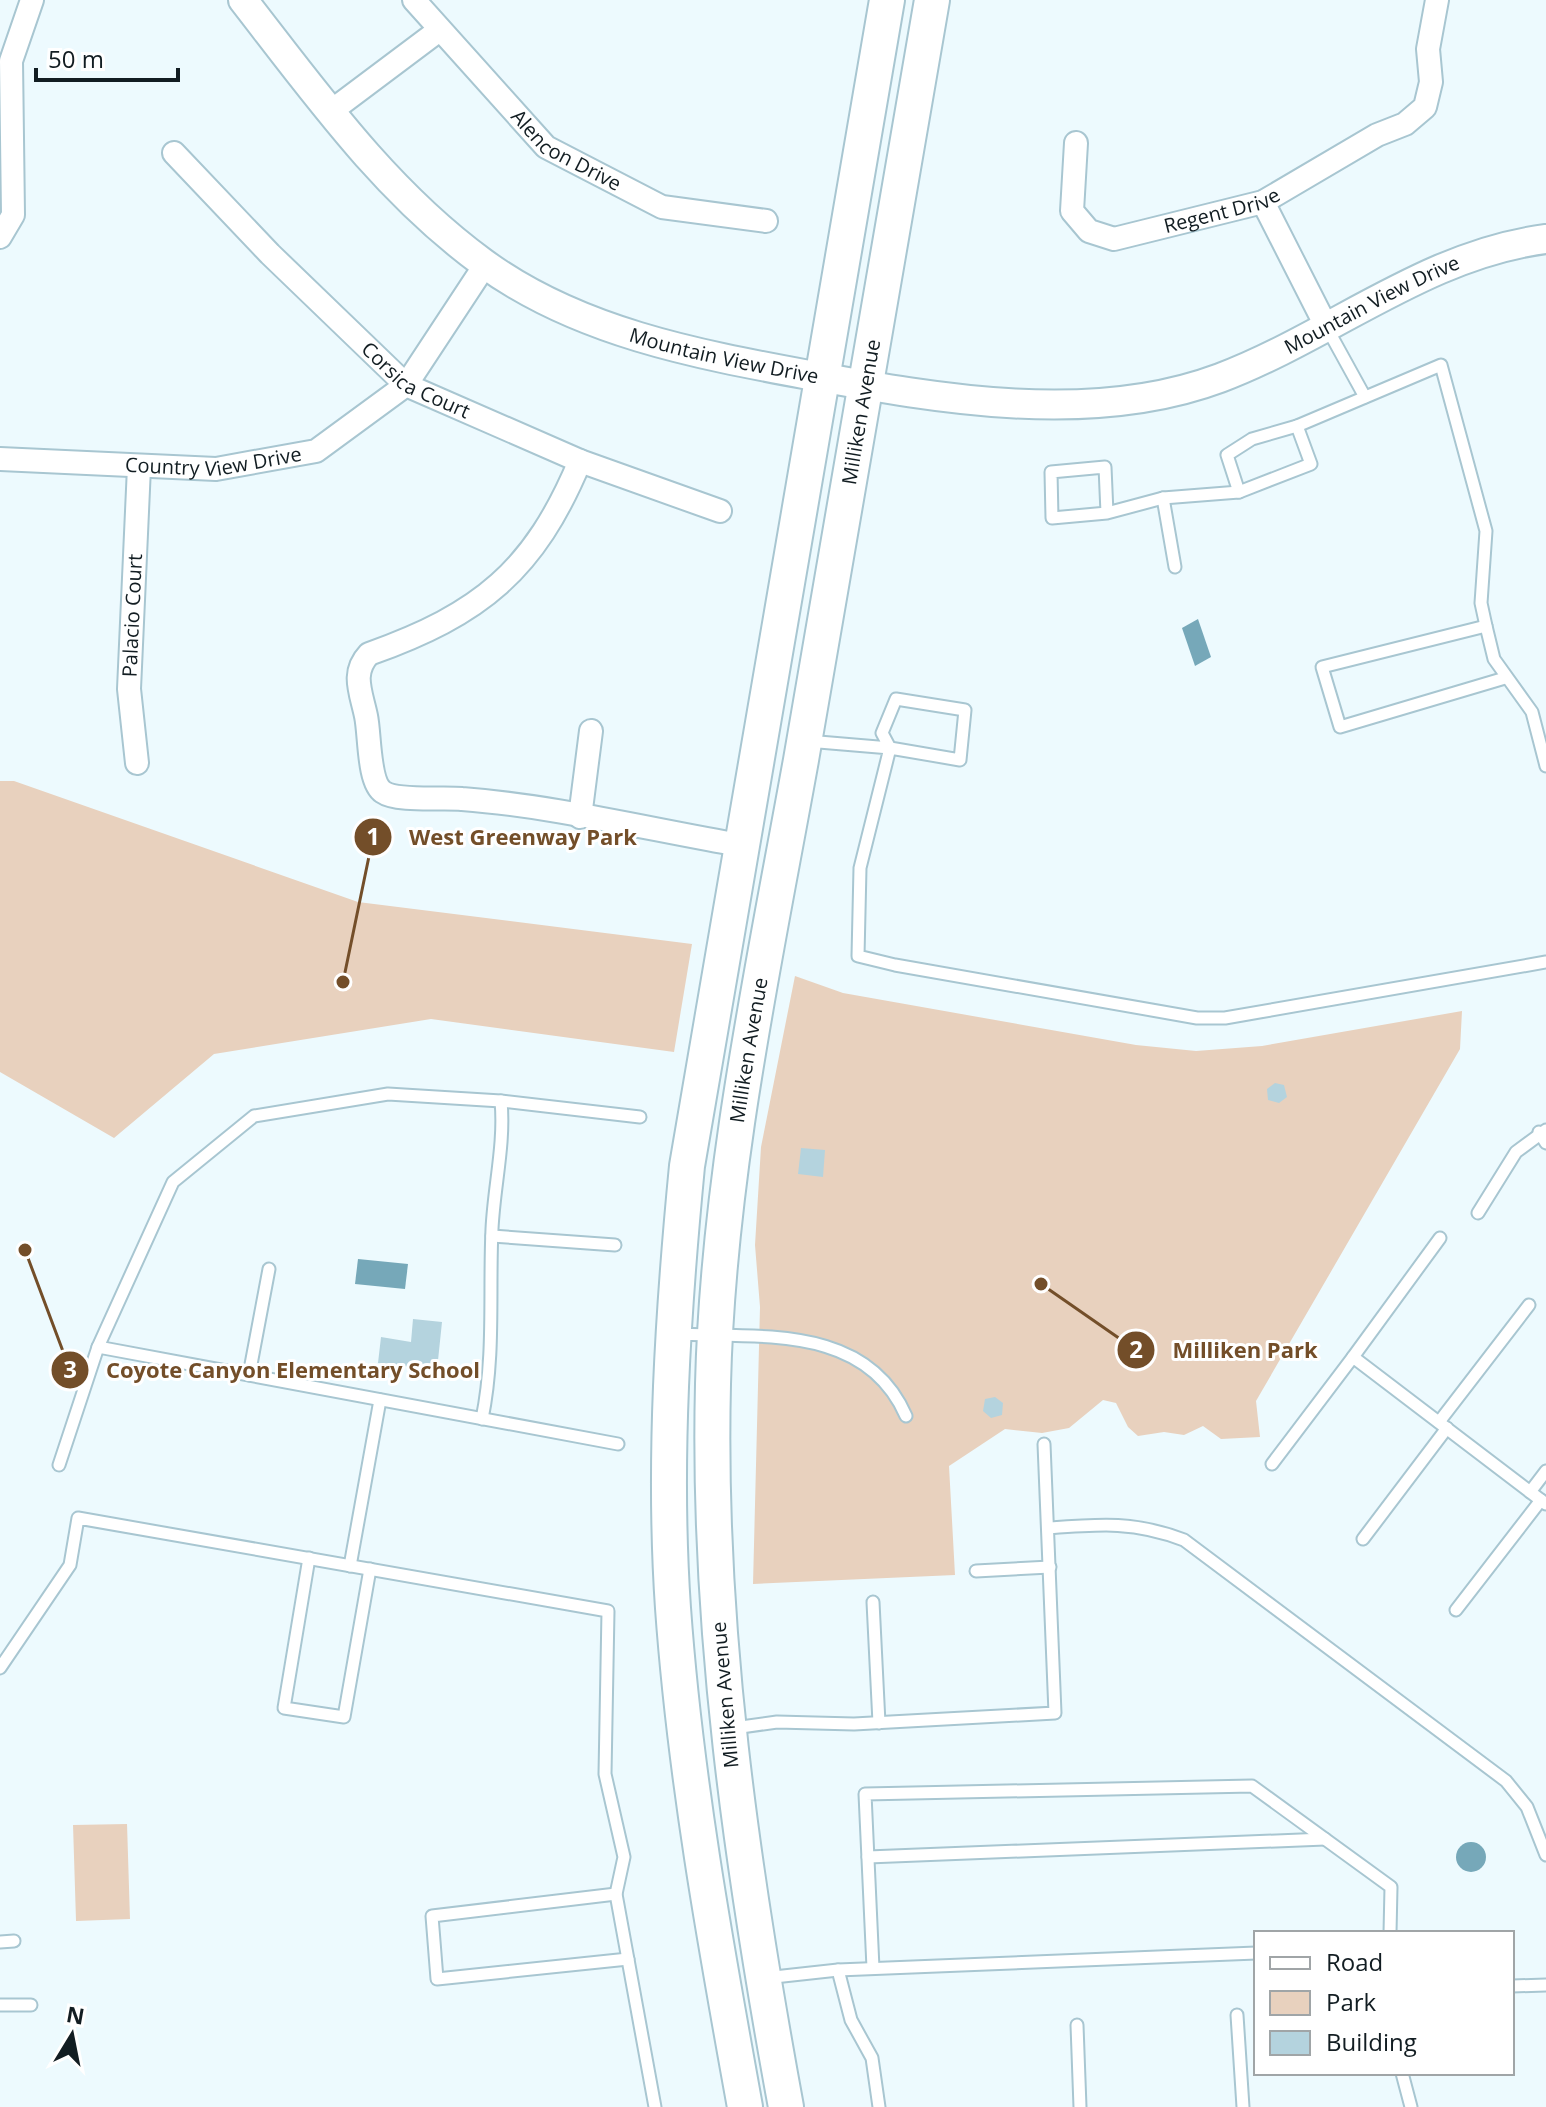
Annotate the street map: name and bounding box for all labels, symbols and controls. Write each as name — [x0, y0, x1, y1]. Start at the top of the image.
scale bar — [36, 32, 178, 82]
text: 50 m — [48, 42, 104, 75]
street label: Alencon Drive — [505, 103, 626, 197]
street label: Regent Drive — [1161, 181, 1285, 239]
street label: Mountain View Drive — [1279, 249, 1463, 360]
street label: Mountain View Drive — [626, 321, 821, 390]
street label: Corsica Court — [356, 335, 474, 424]
street label: Milliken Avenue — [835, 337, 886, 487]
street label: Country View Drive — [124, 440, 304, 482]
street label: Palacio Court — [116, 553, 148, 678]
callout: West Greenway Park — [353, 814, 653, 860]
text: 1 — [366, 819, 380, 852]
text: West Greenway Park — [409, 821, 637, 851]
street label: Milliken Avenue — [723, 975, 774, 1125]
callout: Milliken Park — [1116, 1327, 1333, 1373]
text: 2 — [1129, 1332, 1143, 1365]
text: Milliken Park — [1172, 1334, 1318, 1364]
callout: Coyote Canyon Elementary School — [50, 1347, 496, 1393]
text: 3 — [63, 1352, 77, 1385]
text: Coyote Canyon Elementary School — [106, 1354, 480, 1384]
street label: Milliken Avenue — [705, 1621, 744, 1769]
legend — [1254, 1931, 1514, 2075]
text: Road — [1326, 1945, 1383, 1978]
text: Park — [1326, 1985, 1377, 2018]
north arrow — [32, 1995, 112, 2075]
text: N — [64, 1998, 87, 2031]
text: Building — [1326, 2025, 1417, 2058]

